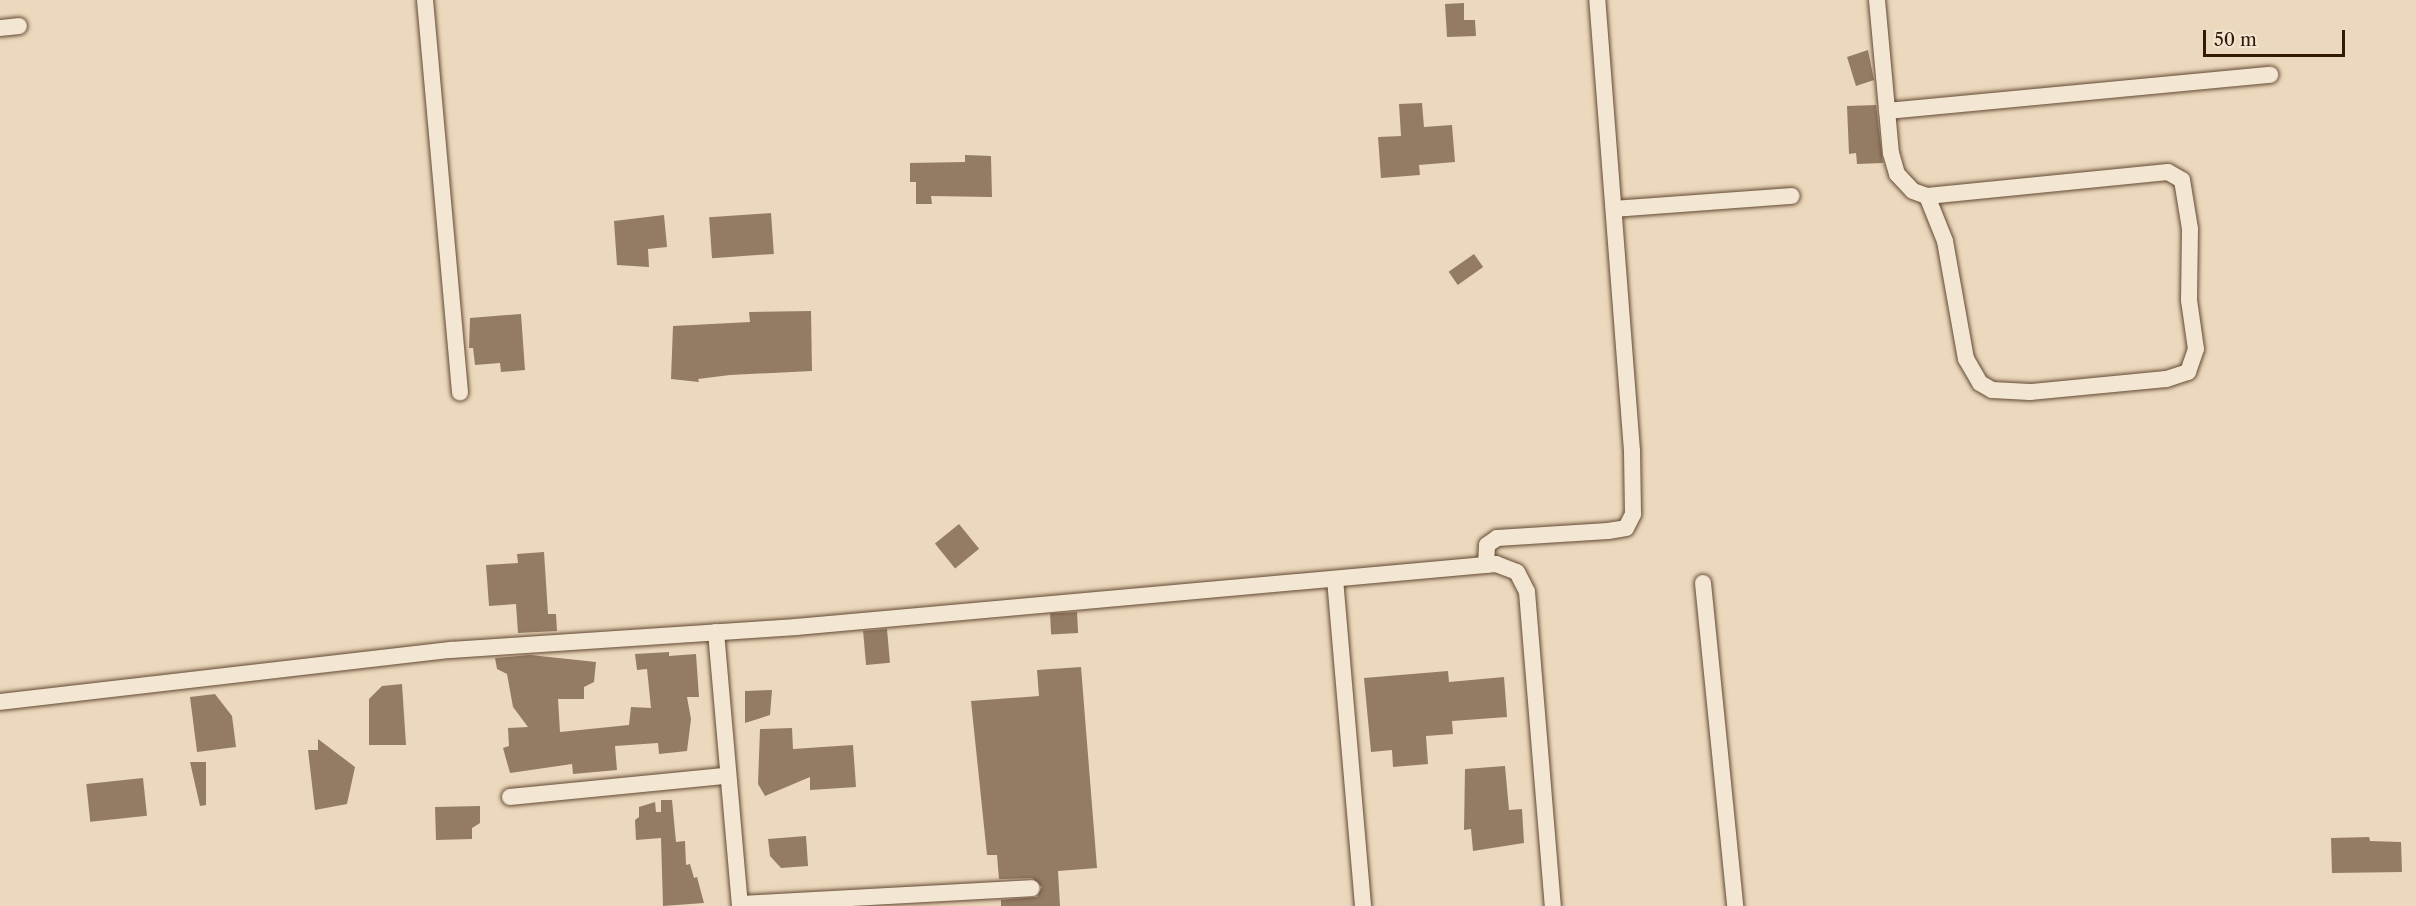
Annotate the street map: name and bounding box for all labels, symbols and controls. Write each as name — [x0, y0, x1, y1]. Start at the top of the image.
scale bar — [2206, 18, 2348, 56]
text: 50 m — [2214, 29, 2257, 51]

